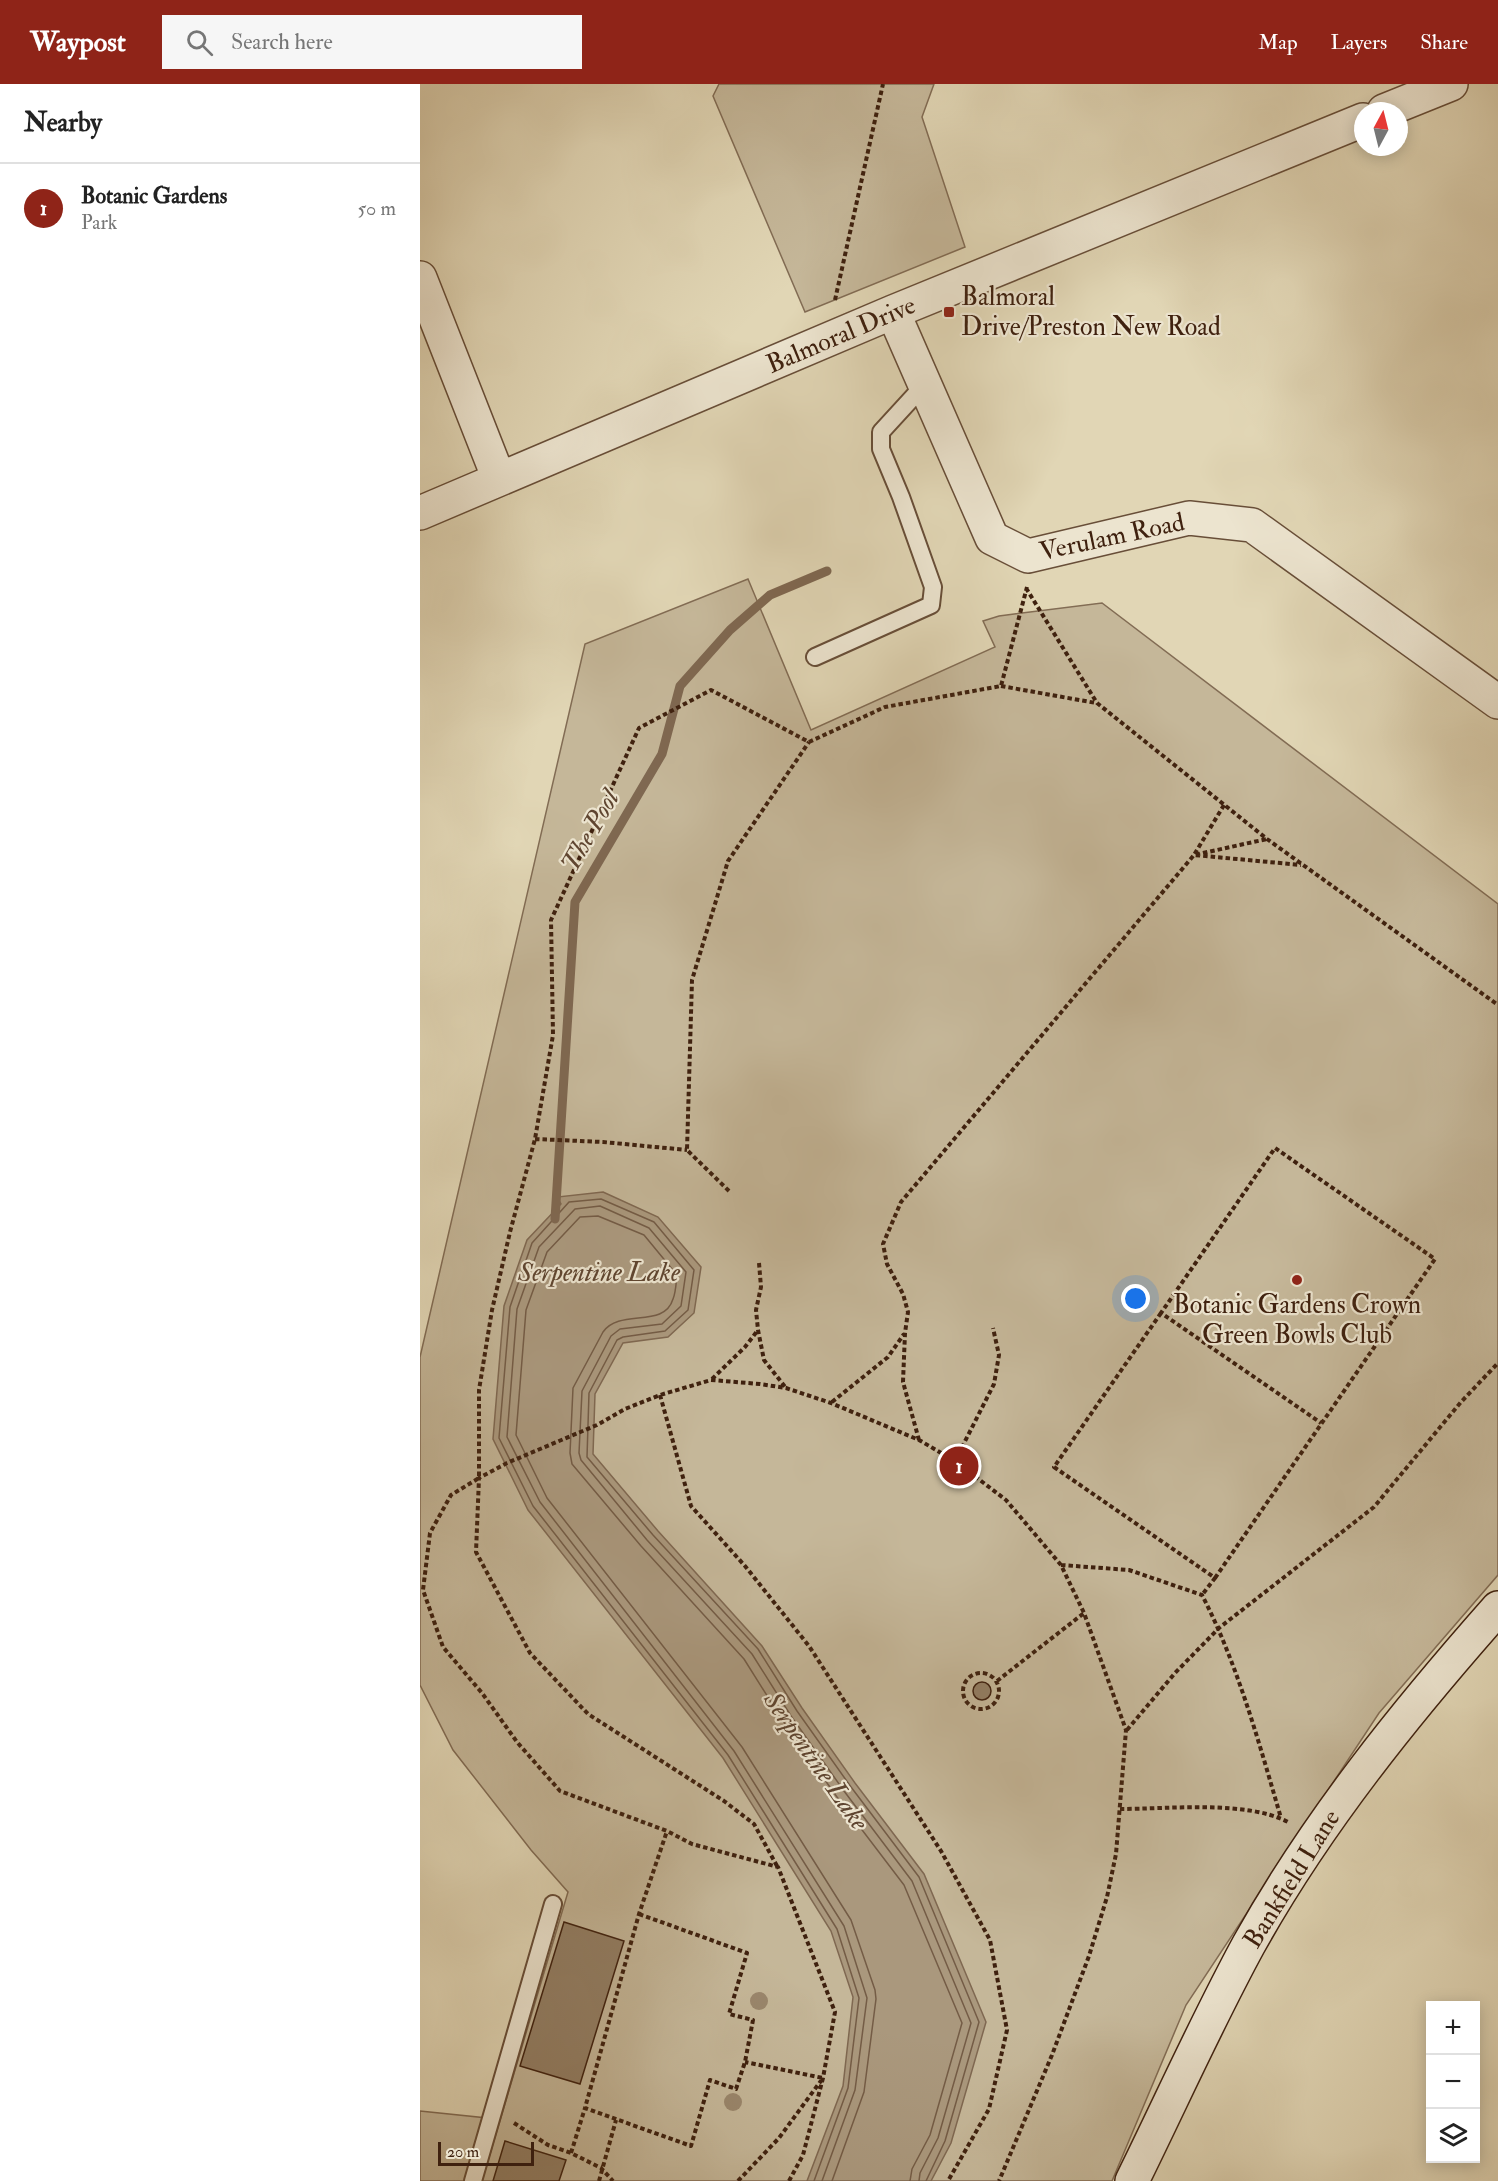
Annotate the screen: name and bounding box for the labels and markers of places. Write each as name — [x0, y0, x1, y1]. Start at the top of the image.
place label: Balmoral Drive/Preston New Road — [961, 281, 1221, 343]
marker: Balmoral Drive/Preston New Road — [942, 305, 956, 319]
marker: Botanic Gardens Crown Green Bowls Club — [1290, 1273, 1304, 1287]
place label: Botanic Gardens Crown Green Bowls Club — [1173, 1289, 1421, 1351]
pin: 1 — [940, 1444, 978, 1488]

